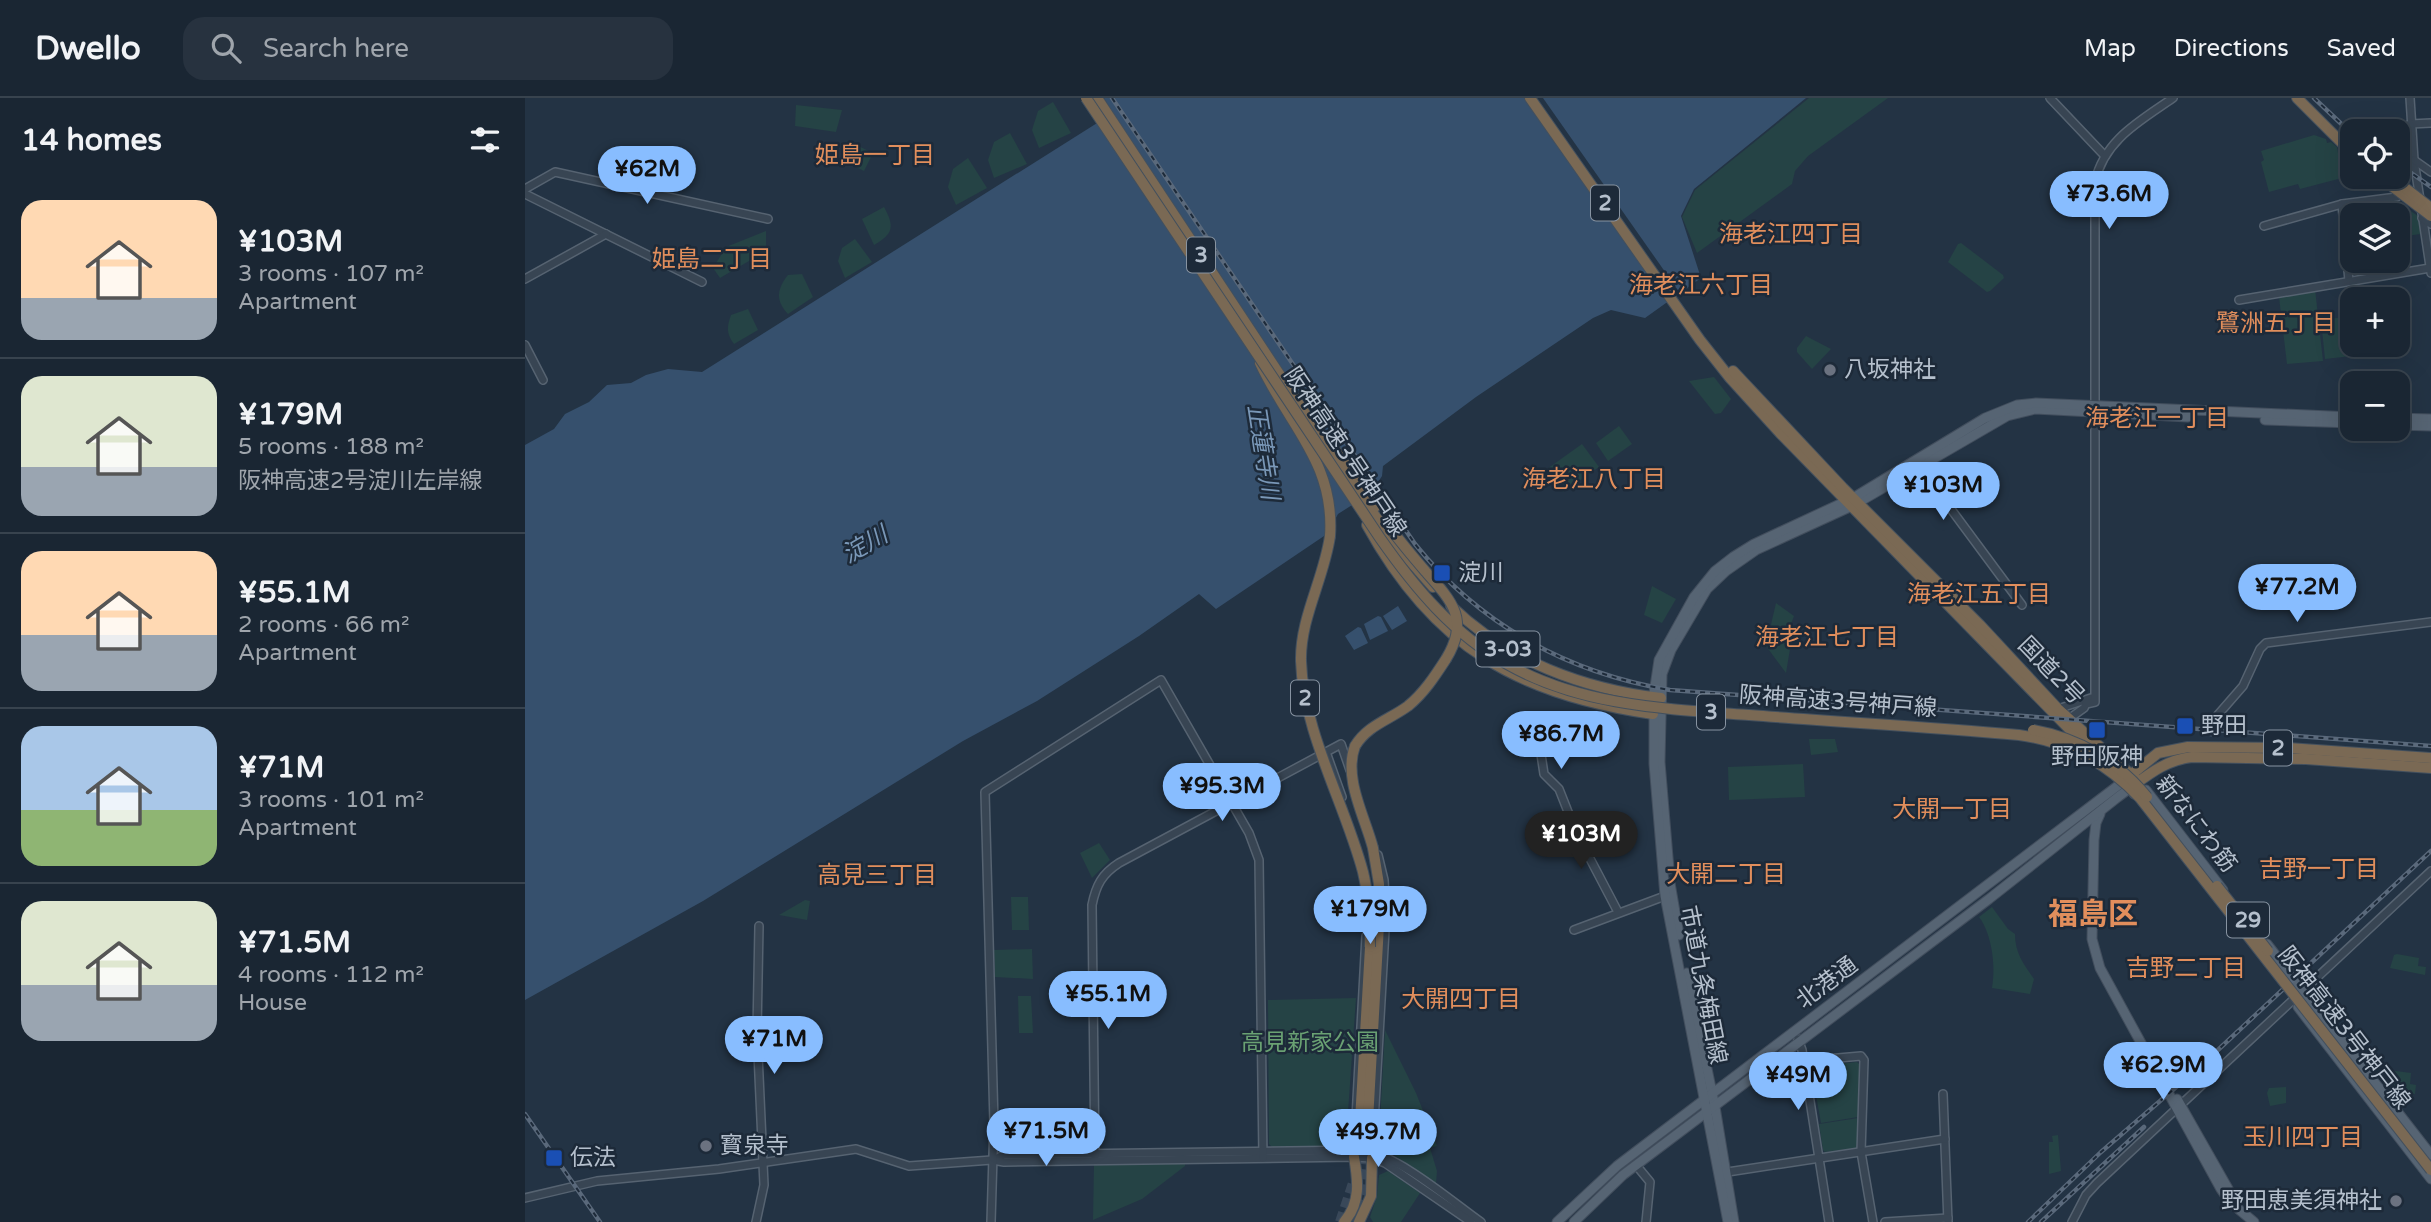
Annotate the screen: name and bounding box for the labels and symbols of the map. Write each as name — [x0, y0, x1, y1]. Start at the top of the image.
district label: 姫島一丁目 — [815, 141, 935, 170]
pin: ¥62M — [606, 146, 688, 206]
pin: ¥73.6M — [2052, 172, 2166, 231]
road number: 2 — [1591, 186, 1619, 220]
district label: 海老江四丁目 — [1719, 220, 1863, 249]
road number: 3 — [1187, 238, 1215, 272]
district label: 姫島二丁目 — [652, 245, 772, 274]
district label: 海老江六丁目 — [1629, 271, 1773, 300]
district label: 鷺洲五丁目 — [2216, 309, 2336, 338]
place label: 八坂神社 — [1844, 356, 1936, 384]
street label: 阪神高速3号神戸線 — [1278, 362, 1412, 542]
marker: 八坂神社 — [1822, 362, 1838, 378]
water label: 正蓮寺川 — [1241, 402, 1285, 505]
district label: 海老江一丁目 — [2085, 404, 2229, 433]
pin: ¥103M — [1894, 462, 1992, 522]
district label: 海老江八丁目 — [1522, 465, 1666, 494]
water label: 淀川 — [837, 519, 896, 570]
place label: 淀川 — [1458, 559, 1504, 587]
marker: 淀川 — [1432, 563, 1452, 583]
pin: ¥77.2M — [2240, 564, 2354, 624]
district label: 海老江五丁目 — [1907, 580, 2051, 609]
district label: 海老江七丁目 — [1755, 623, 1899, 652]
street label: 国道2号 — [2012, 631, 2090, 711]
road number: 3-03 — [1476, 632, 1539, 666]
road number: 2 — [1291, 680, 1319, 716]
street label: 阪神高速3号神戸線 — [1738, 681, 1938, 723]
road number: 3 — [1697, 694, 1725, 730]
pin: ¥86.7M — [1504, 712, 1618, 771]
place label: 野田 — [2201, 712, 2247, 740]
marker: 野田 — [2175, 716, 2195, 736]
marker: 野田阪神 — [2087, 720, 2107, 740]
road number: 2 — [2264, 730, 2292, 766]
place label: 野田阪神 — [2051, 743, 2143, 771]
pin: ¥95.3M — [1165, 764, 1279, 823]
street label: 新なにわ筋 — [2150, 770, 2242, 878]
district label: 大開一丁目 — [1892, 795, 2012, 824]
pin: ¥103M — [1532, 812, 1630, 871]
district label: 吉野一丁目 — [2259, 855, 2379, 884]
district label: 大開二丁目 — [1666, 860, 1786, 889]
district label: 高見三丁目 — [817, 861, 937, 890]
pin: ¥179M — [1321, 886, 1419, 946]
district label: 福島区 — [2048, 896, 2138, 933]
road number: 29 — [2227, 902, 2269, 938]
street label: 市道九条梅田線 — [1674, 903, 1732, 1067]
street label: 阪神高速3号神戸線 — [2272, 941, 2416, 1115]
street label: 北港通 — [1791, 951, 1863, 1015]
district label: 吉野二丁目 — [2126, 954, 2246, 983]
pin: ¥55.1M — [1051, 972, 1165, 1031]
district label: 大開四丁目 — [1401, 985, 1521, 1014]
pin: ¥71M — [733, 1016, 815, 1076]
park label: 高見新家公園 — [1241, 1029, 1379, 1057]
pin: ¥62.9M — [2106, 1042, 2220, 1102]
pin: ¥49M — [1757, 1052, 1839, 1112]
pin: ¥71.5M — [989, 1108, 1103, 1168]
pin: ¥49.7M — [1321, 1110, 1435, 1169]
district label: 玉川四丁目 — [2243, 1123, 2363, 1152]
place label: 寳泉寺 — [720, 1132, 789, 1160]
marker: 寳泉寺 — [698, 1138, 714, 1154]
place label: 伝法 — [570, 1144, 616, 1172]
marker: 伝法 — [544, 1148, 564, 1168]
place label: 野田恵美須神社 — [2221, 1187, 2382, 1215]
marker: 野田恵美須神社 — [2388, 1193, 2404, 1209]

